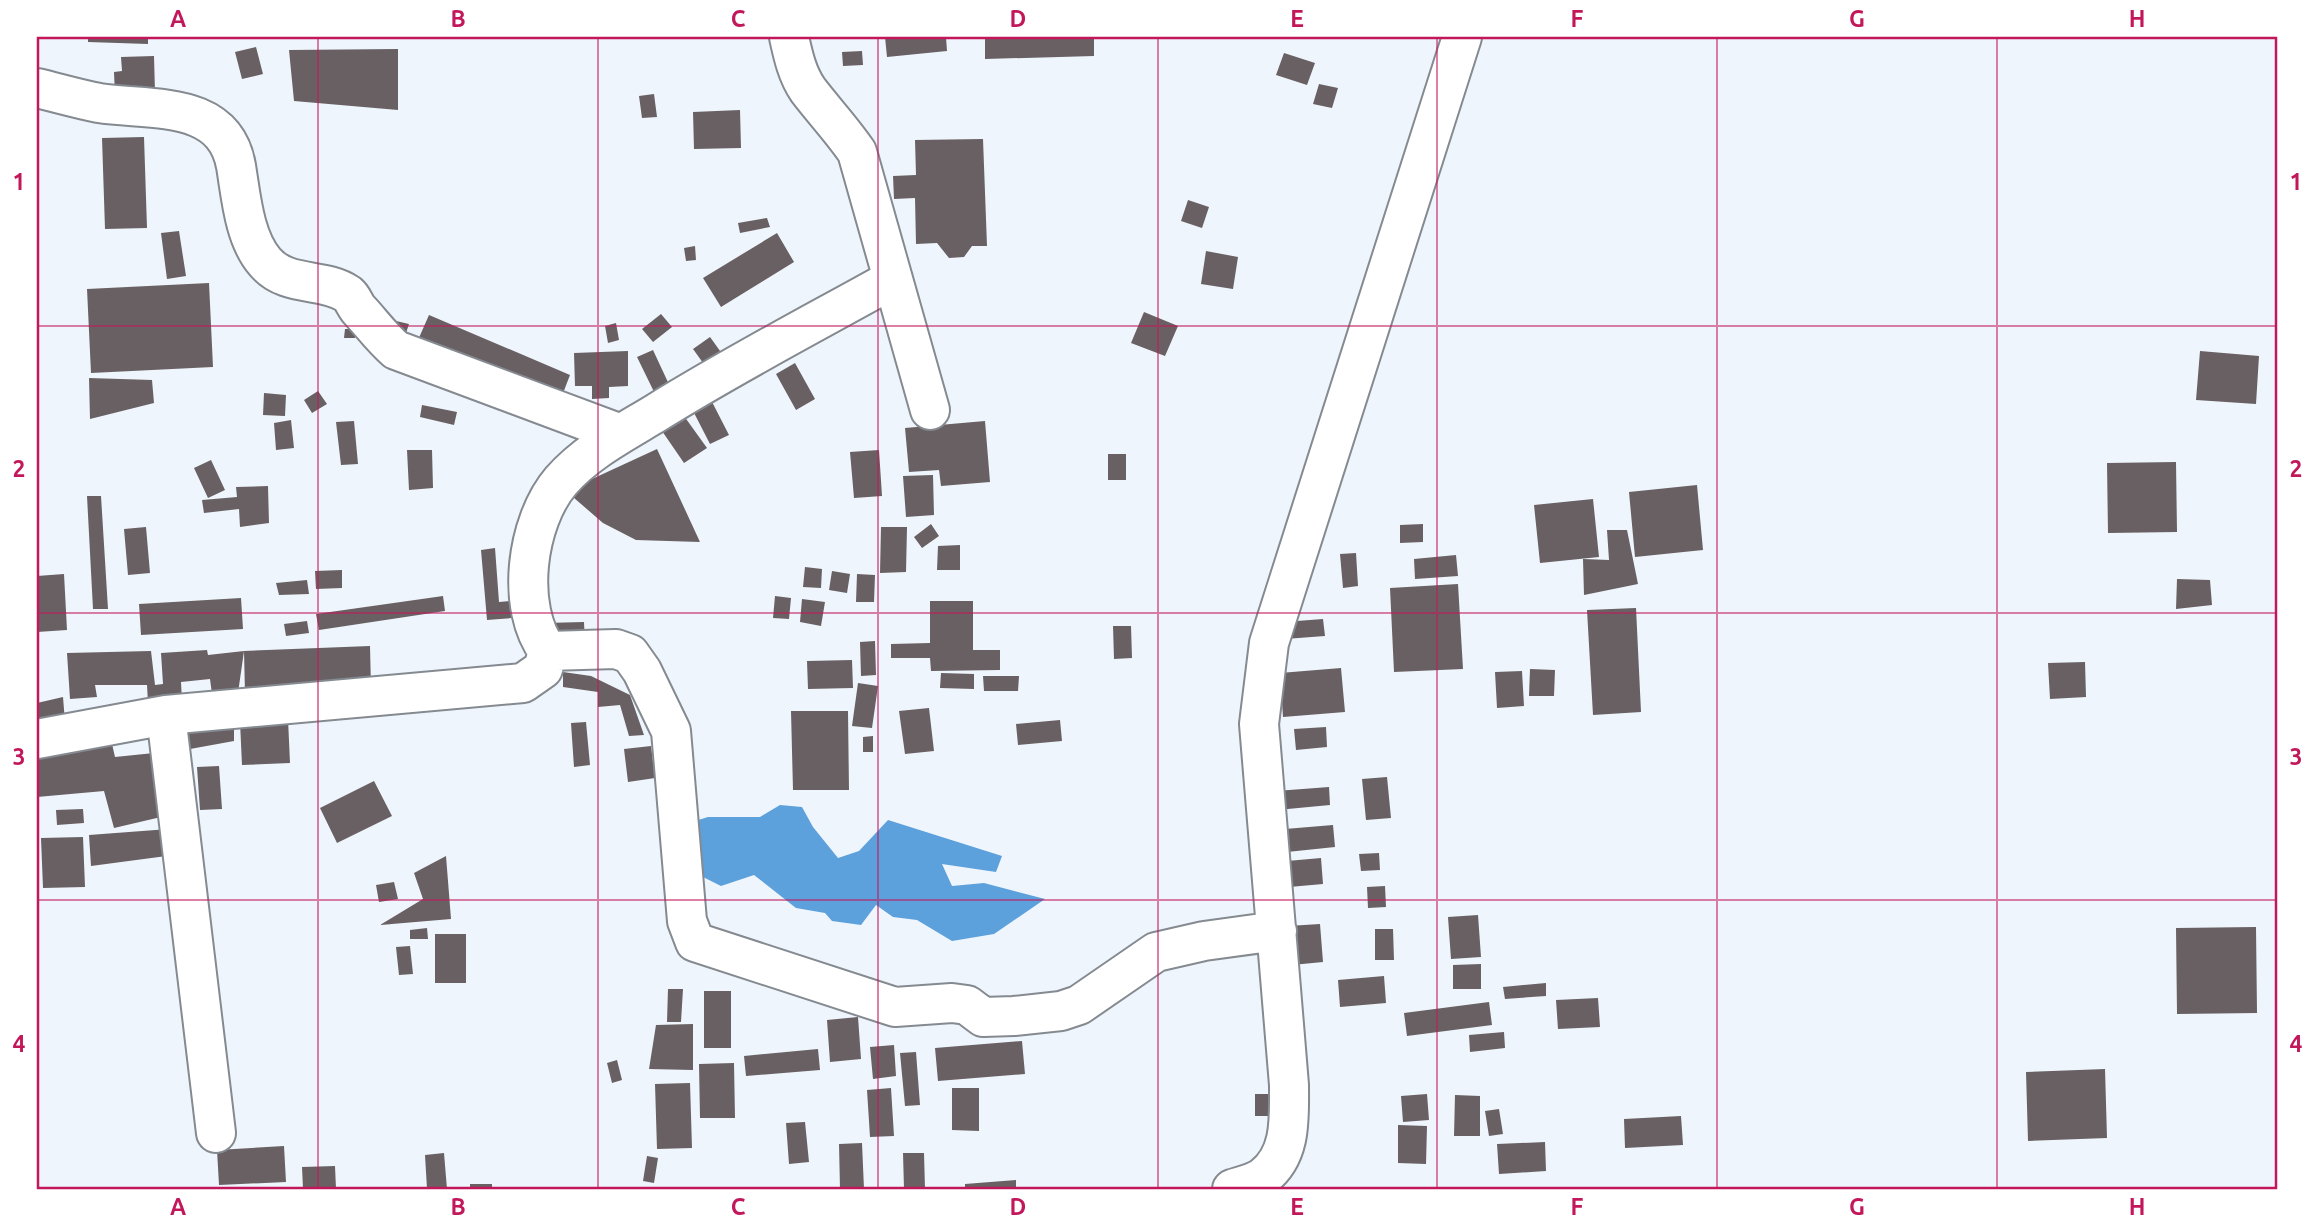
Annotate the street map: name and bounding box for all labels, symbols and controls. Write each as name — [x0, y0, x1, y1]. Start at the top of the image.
text: A — [170, 6, 186, 31]
text: B — [450, 6, 466, 31]
text: C — [731, 6, 746, 31]
text: D — [1010, 6, 1026, 31]
text: E — [1290, 6, 1304, 31]
text: F — [1571, 6, 1584, 31]
text: G — [1849, 6, 1865, 31]
text: H — [2129, 6, 2145, 31]
text: 1 — [13, 169, 25, 194]
text: 1 — [2290, 169, 2302, 194]
text: 2 — [13, 456, 25, 481]
text: 2 — [2290, 456, 2302, 481]
text: 3 — [13, 744, 25, 769]
text: 3 — [2290, 744, 2302, 769]
text: 4 — [13, 1031, 26, 1056]
text: 4 — [2290, 1031, 2303, 1056]
text: A — [170, 1194, 186, 1219]
text: B — [450, 1194, 466, 1219]
text: C — [731, 1194, 746, 1219]
text: D — [1010, 1194, 1026, 1219]
text: E — [1290, 1194, 1304, 1219]
text: F — [1571, 1194, 1584, 1219]
text: G — [1849, 1194, 1865, 1219]
text: H — [2129, 1194, 2145, 1219]

